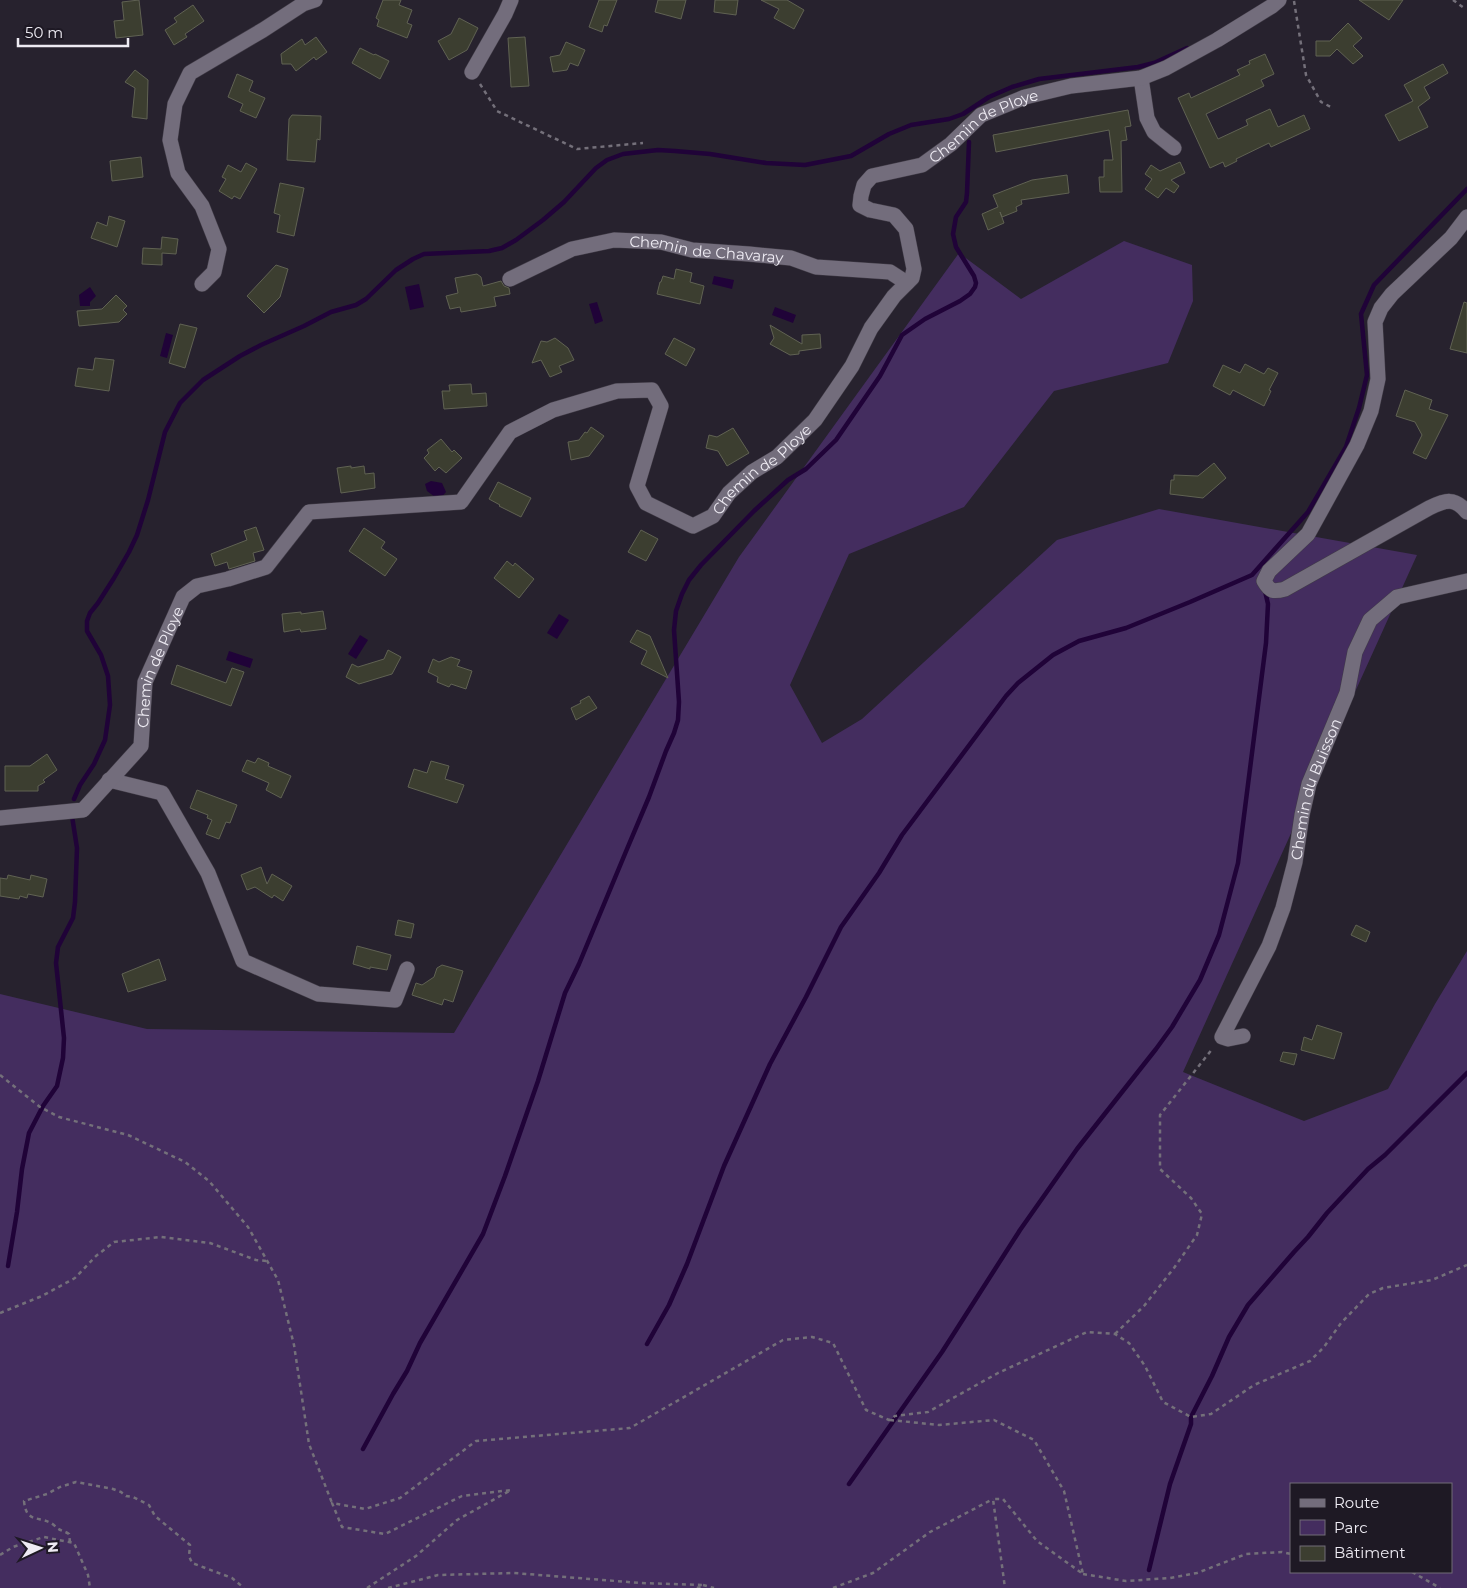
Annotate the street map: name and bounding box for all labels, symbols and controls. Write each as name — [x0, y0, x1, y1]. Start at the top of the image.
scale bar — [18, 15, 128, 47]
text: 50 m — [25, 23, 63, 42]
street label: Chemin de Ploye — [925, 85, 1040, 167]
street label: Chemin de Chavaray — [629, 231, 785, 267]
street label: Chemin de Ploye — [708, 420, 815, 518]
street label: Chemin de Ploye — [133, 603, 187, 728]
street label: Chemin du Buisson — [1286, 715, 1345, 861]
legend — [1290, 1483, 1452, 1573]
text: Route — [1334, 1493, 1379, 1512]
text: Parc — [1334, 1518, 1368, 1537]
north arrow — [15, 1523, 65, 1573]
text: N — [44, 1541, 62, 1553]
text: Bâtiment — [1334, 1543, 1406, 1562]

